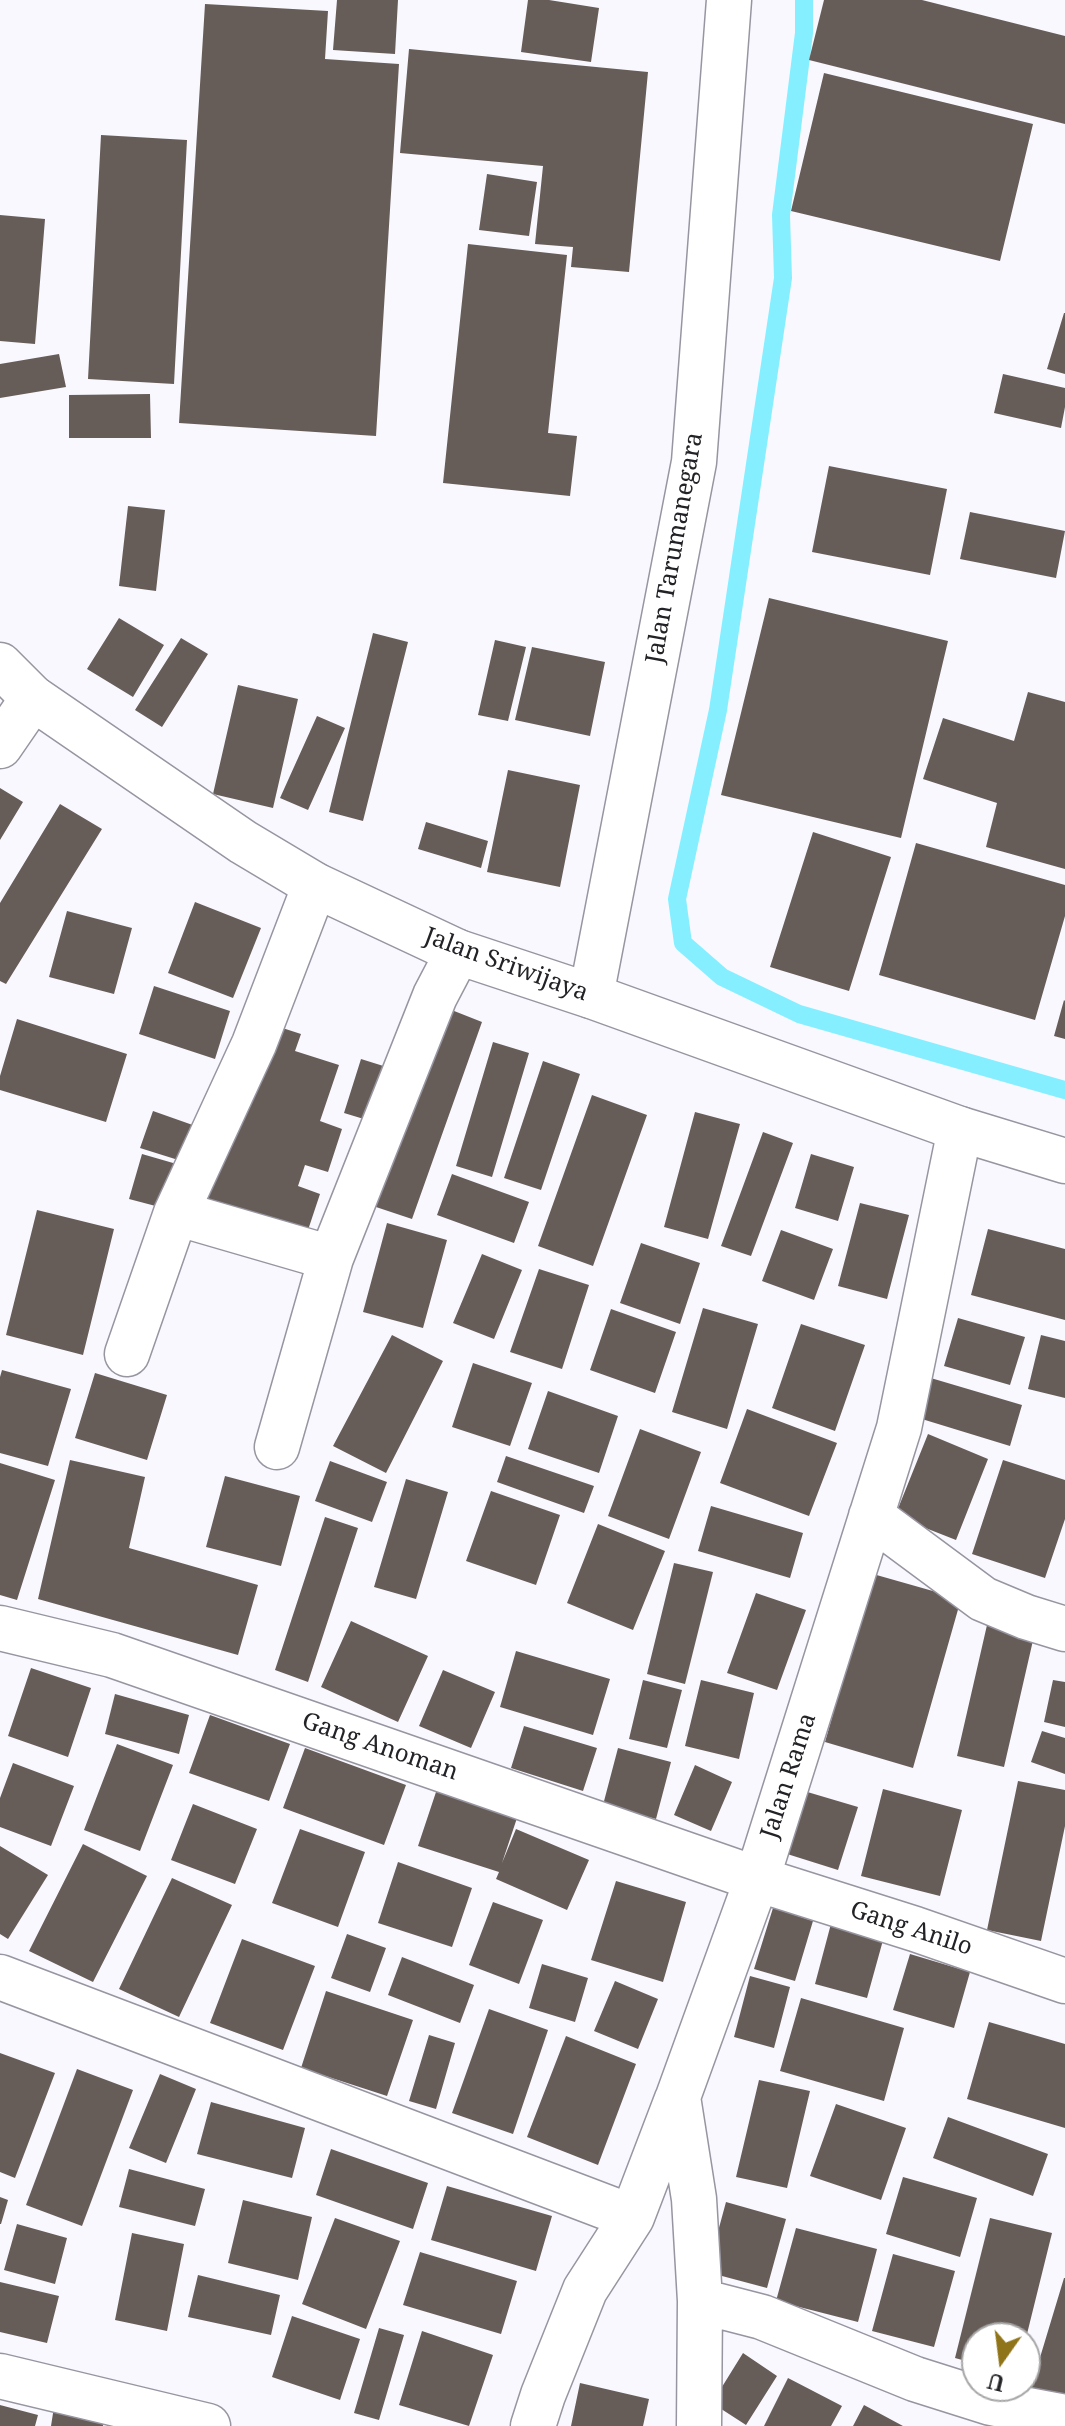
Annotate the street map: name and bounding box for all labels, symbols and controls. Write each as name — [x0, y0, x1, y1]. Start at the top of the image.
street label: Jalan Tarumanegara — [640, 430, 710, 666]
street label: Jalan Sriwijaya — [420, 922, 592, 1008]
street label: Gang Anoman — [298, 1707, 462, 1787]
street label: Jalan Rama — [755, 1710, 823, 1842]
street label: Gang Anilo — [846, 1896, 976, 1962]
north arrow — [961, 2322, 1041, 2402]
text: U — [984, 2367, 1007, 2400]

